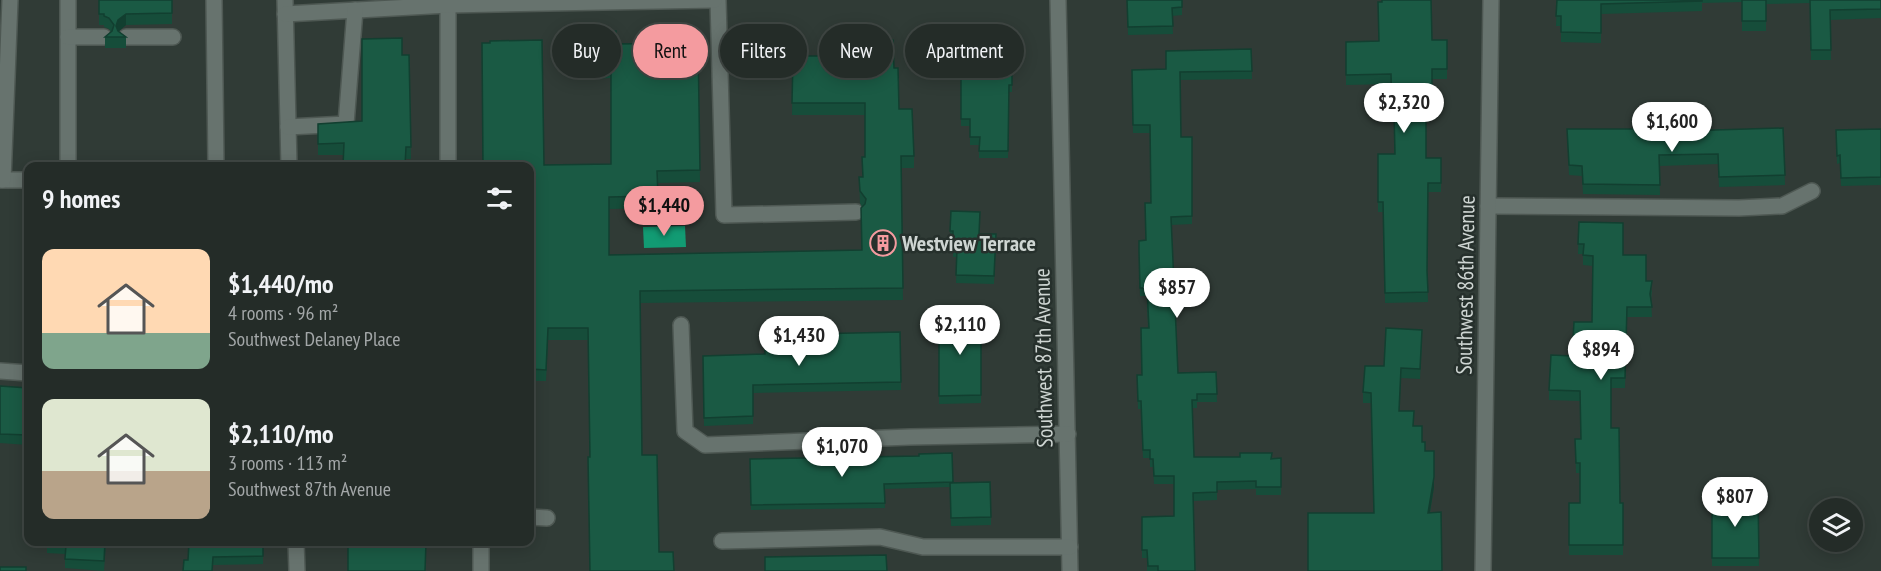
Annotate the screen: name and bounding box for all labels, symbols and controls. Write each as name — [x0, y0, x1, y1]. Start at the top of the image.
chip: Buy — [552, 24, 621, 78]
chip: Rent — [633, 24, 708, 78]
chip: Filters — [720, 24, 807, 78]
chip: New — [819, 24, 893, 78]
chip: Apartment — [905, 24, 1024, 78]
pin: $2,320 — [1355, 83, 1453, 134]
text: $2,320 — [1378, 89, 1430, 115]
pin: $1,600 — [1623, 102, 1721, 153]
text: $1,600 — [1646, 108, 1698, 134]
text: 9 homes — [42, 182, 120, 215]
icon: filters — [483, 182, 516, 215]
pin: $1,440 — [615, 186, 713, 237]
text: $1,440 — [638, 192, 690, 218]
street label: Southwest 86th Avenue — [1449, 195, 1481, 375]
building icon: Westview Terrace — [868, 228, 898, 258]
place label: Westview Terrace — [901, 229, 1036, 257]
text: $1,440/mo — [228, 267, 334, 300]
street label: Southwest 87th Avenue — [1027, 268, 1059, 448]
pin: $857 — [1141, 268, 1213, 319]
icon: home — [90, 273, 162, 345]
text: $857 — [1158, 274, 1196, 300]
text: 4 rooms · 96 m² — [228, 300, 338, 326]
pin: $2,110 — [911, 305, 1009, 356]
text: $2,110 — [934, 311, 986, 337]
pin: $1,430 — [750, 316, 848, 367]
text: $1,430 — [773, 322, 825, 348]
text: Southwest Delaney Place — [228, 326, 401, 352]
pin: $894 — [1565, 330, 1637, 381]
text: $894 — [1582, 336, 1620, 362]
text: $2,110/mo — [228, 417, 334, 450]
icon: home — [90, 423, 162, 495]
pin: $1,070 — [793, 427, 891, 478]
text: $1,070 — [816, 433, 868, 459]
text: 3 rooms · 113 m² — [228, 450, 347, 476]
text: Southwest 87th Avenue — [228, 476, 391, 502]
pin: $807 — [1699, 477, 1771, 528]
text: $807 — [1716, 483, 1754, 509]
map controls — [1809, 498, 1863, 552]
button: layers — [1809, 498, 1863, 552]

